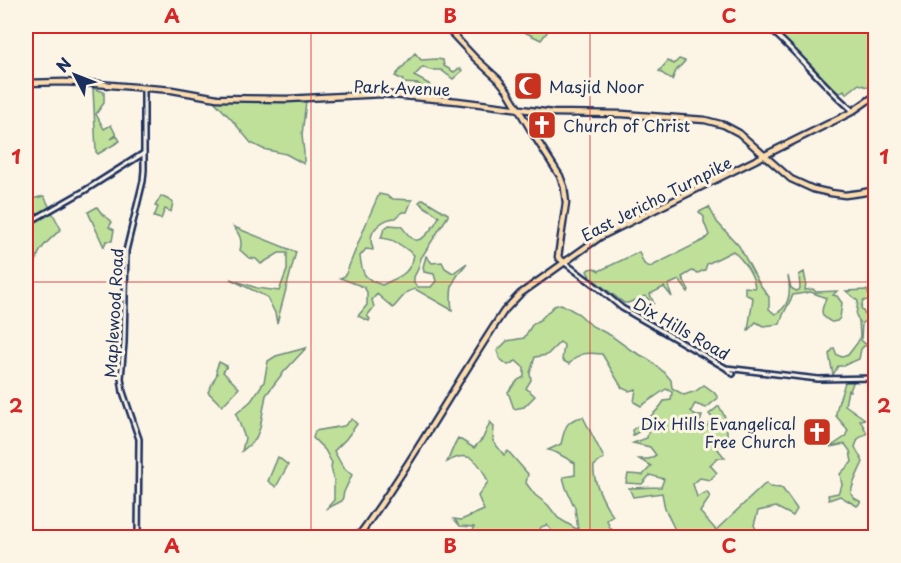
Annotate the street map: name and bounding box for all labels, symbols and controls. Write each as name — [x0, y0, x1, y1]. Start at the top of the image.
text: A — [164, 0, 180, 30]
text: B — [443, 0, 457, 30]
text: C — [721, 0, 737, 30]
north arrow — [45, 45, 105, 105]
text: N — [50, 52, 76, 77]
mosque icon: Masjid Noor — [512, 70, 544, 102]
street label: Park Avenue — [353, 73, 451, 101]
place label: Masjid Noor — [549, 74, 645, 98]
church icon: Church of Christ — [526, 109, 558, 141]
place label: Church of Christ — [563, 113, 690, 137]
text: 1 — [11, 141, 21, 171]
text: 1 — [879, 141, 889, 171]
street label: East Jericho Turnpike — [577, 150, 735, 246]
street label: Maplewood Road — [98, 248, 128, 378]
street label: Dix Hills Road — [629, 291, 735, 365]
text: 2 — [9, 390, 23, 420]
text: 2 — [877, 390, 891, 420]
place label: Dix Hills Evangelical Free Church — [641, 411, 796, 453]
church icon: Dix Hills Evangelical Free Church — [801, 416, 833, 448]
text: A — [164, 530, 180, 560]
text: B — [443, 530, 457, 560]
text: C — [721, 530, 737, 560]

